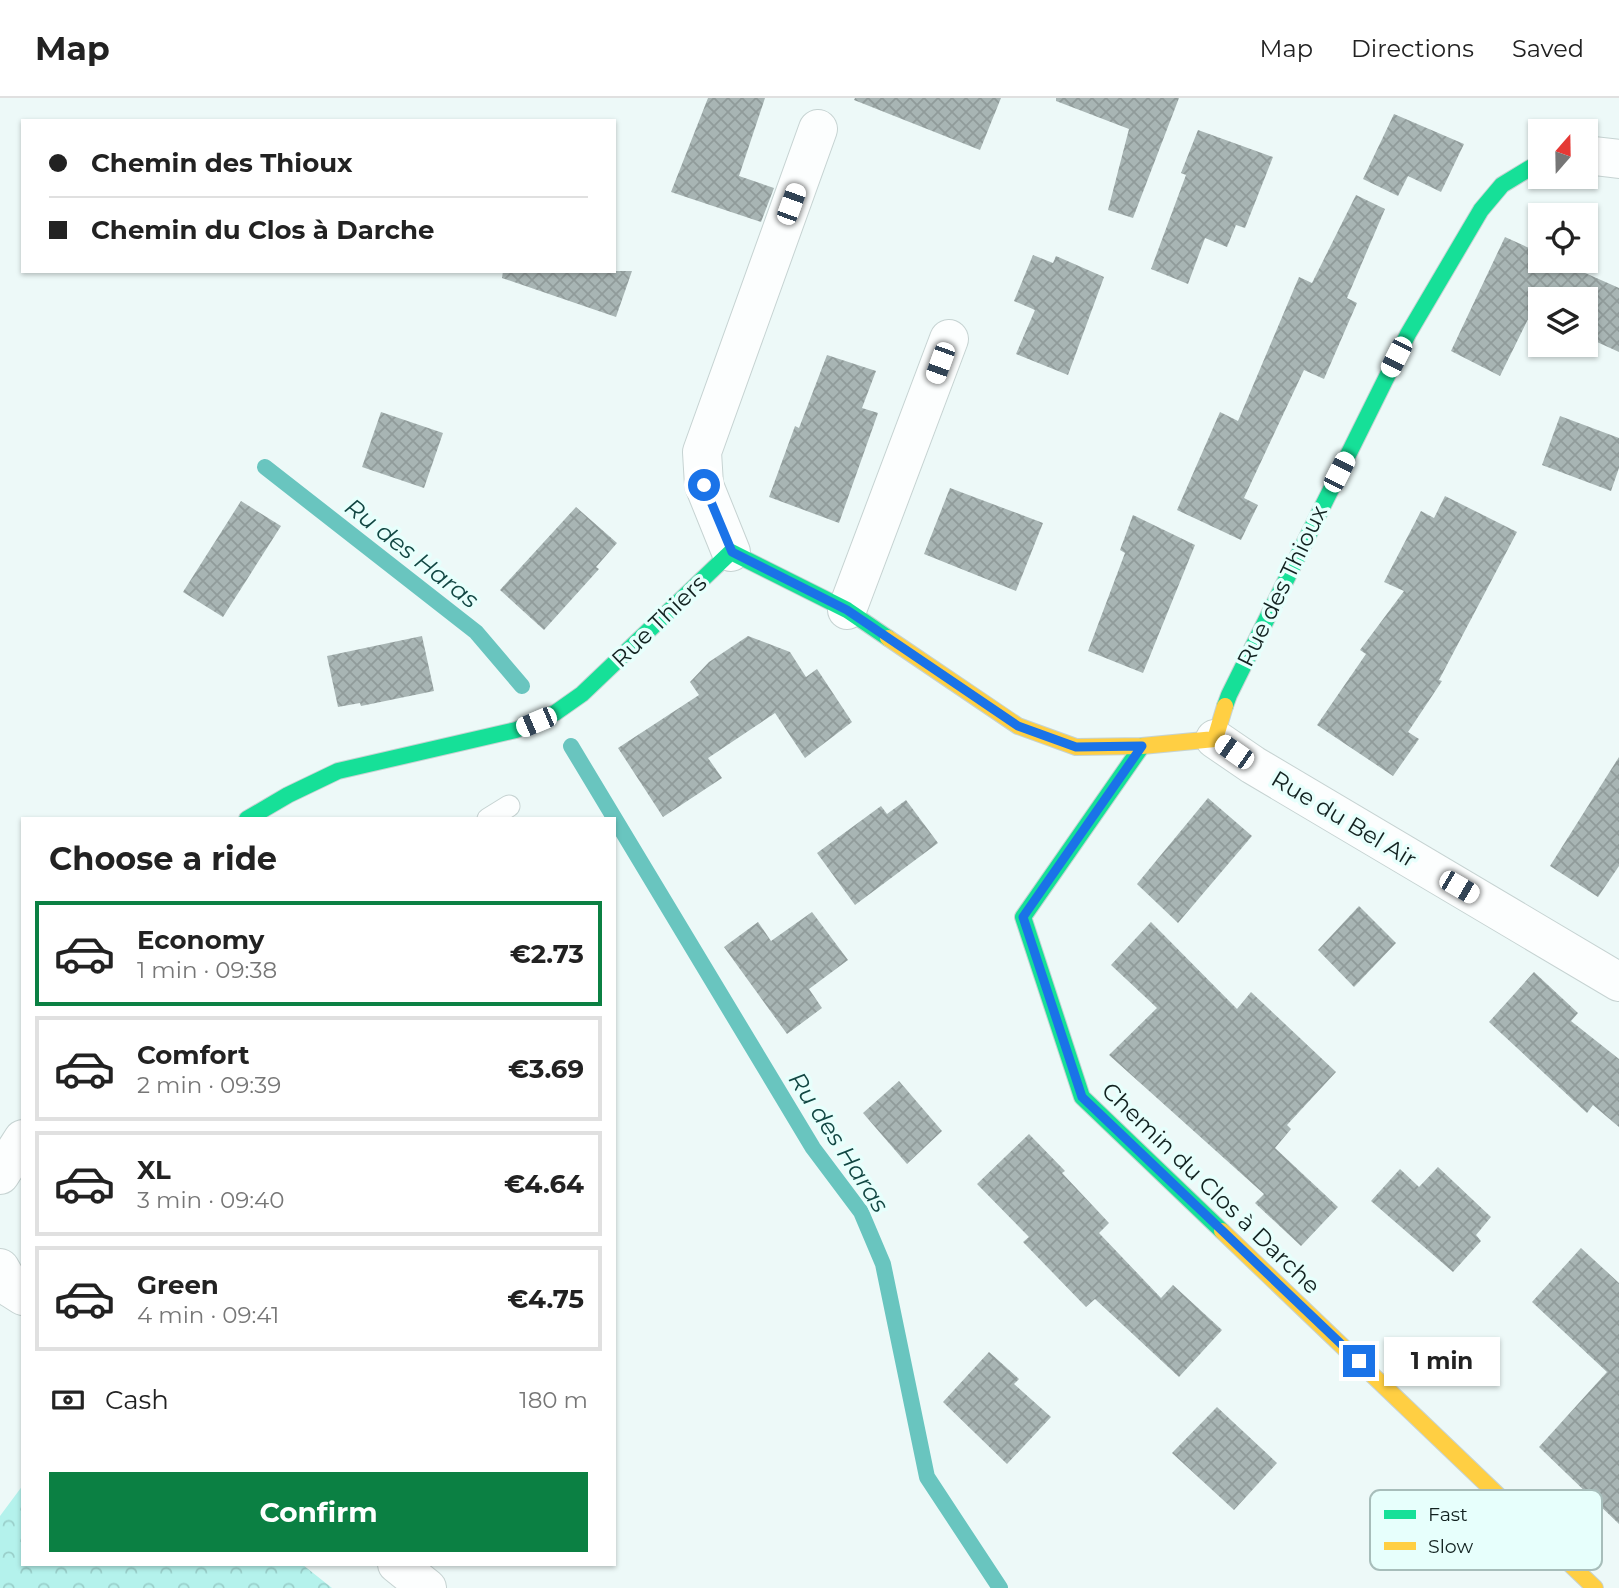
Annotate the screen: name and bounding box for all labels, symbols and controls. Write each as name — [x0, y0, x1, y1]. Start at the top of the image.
text: Map — [35, 28, 110, 68]
text: Map — [1260, 34, 1313, 63]
text: Directions — [1351, 34, 1474, 63]
text: Saved — [1512, 34, 1584, 63]
north arrow — [1528, 119, 1598, 189]
map controls — [1528, 119, 1598, 357]
text: Chemin des Thioux — [91, 147, 353, 179]
car — [774, 181, 809, 227]
button: locate — [1528, 203, 1598, 273]
text: Chemin du Clos à Darche — [91, 214, 434, 246]
button: layers — [1528, 287, 1598, 357]
car — [1378, 334, 1415, 380]
car — [923, 340, 958, 386]
car — [1321, 449, 1358, 495]
route start — [688, 469, 720, 501]
water label: Ru des Haras — [339, 492, 485, 614]
street label: Rue des Thioux — [1231, 501, 1333, 671]
street label: Rue Thiers — [606, 569, 712, 673]
car — [513, 704, 560, 740]
car — [1211, 731, 1258, 773]
street label: Rue du Bel Air — [1266, 765, 1422, 873]
text: Choose a ride — [49, 839, 277, 878]
car — [1436, 867, 1483, 907]
icon: car — [53, 922, 116, 985]
text: Economy — [137, 924, 264, 956]
text: €2.73 — [510, 938, 584, 970]
text: 1 min · 09:38 — [137, 956, 277, 984]
icon: car — [53, 1037, 116, 1100]
text: Comfort — [137, 1039, 249, 1071]
text: €3.69 — [508, 1053, 584, 1085]
water label: Ru des Haras — [783, 1066, 895, 1218]
text: 2 min · 09:39 — [137, 1071, 281, 1099]
street label: Chemin du Clos à Darche — [1096, 1076, 1326, 1300]
icon: car — [53, 1152, 116, 1215]
text: XL — [137, 1154, 171, 1186]
text: €4.64 — [504, 1168, 584, 1200]
text: 3 min · 09:40 — [137, 1186, 285, 1214]
icon: car — [53, 1267, 116, 1330]
text: Green — [137, 1269, 219, 1301]
text: €4.75 — [507, 1283, 584, 1315]
text: 4 min · 09:41 — [137, 1301, 279, 1329]
callout: 1 min — [1384, 1336, 1499, 1386]
route end — [1343, 1345, 1375, 1377]
text: 1 min — [1411, 1347, 1473, 1375]
icon: cash — [49, 1381, 87, 1419]
text: Cash — [105, 1384, 169, 1416]
text: 180 m — [519, 1386, 588, 1414]
button: Confirm — [49, 1472, 588, 1552]
legend — [1370, 1490, 1602, 1570]
text: Fast — [1428, 1503, 1468, 1526]
text: Slow — [1428, 1535, 1473, 1558]

